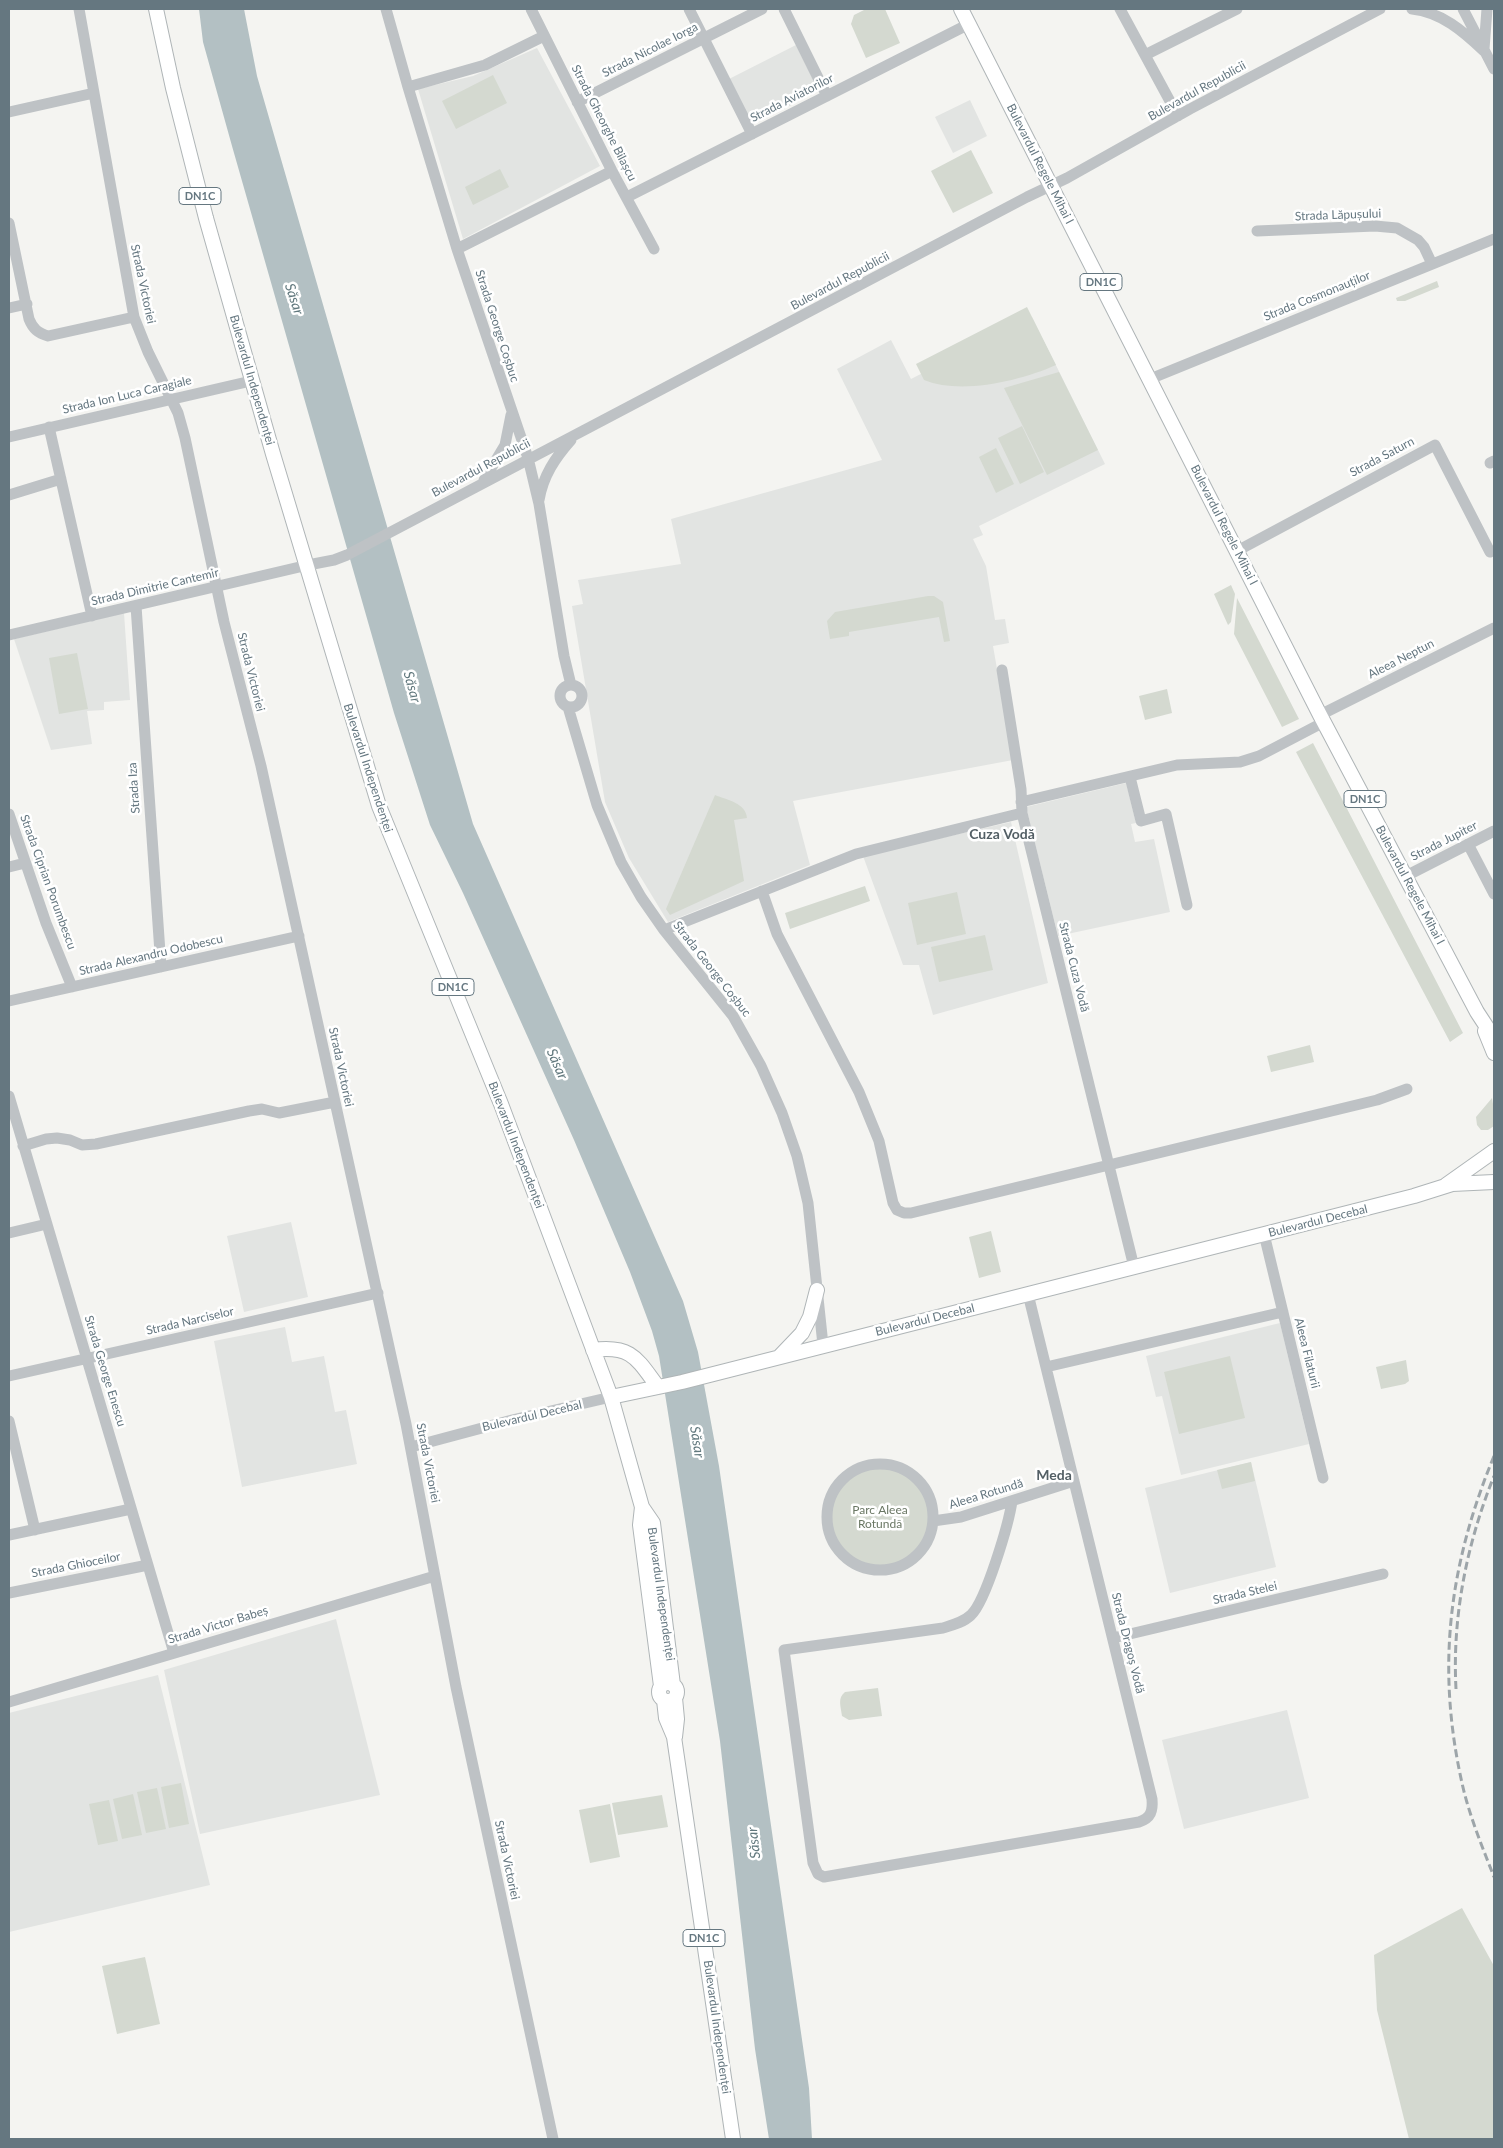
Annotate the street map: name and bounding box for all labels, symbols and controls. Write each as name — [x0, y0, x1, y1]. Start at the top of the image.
street label: Strada Nicolae Iorga — [600, 20, 700, 80]
street label: Bulevardul Republicii — [1146, 58, 1248, 124]
street label: Strada Gheorghe Bilașcu — [568, 62, 640, 184]
street label: Strada Aviatorilor — [748, 71, 836, 125]
street label: Bulevardul Regele Mihai I — [1003, 102, 1077, 226]
road number: DN1C — [179, 188, 221, 205]
street label: Strada Lăpușului — [1295, 206, 1381, 224]
street label: Strada Victoriei — [128, 243, 158, 325]
street label: Bulevardul Republicii — [788, 249, 892, 313]
street label: Strada George Coșbuc — [472, 268, 522, 384]
street label: Strada Cosmonauților — [1262, 268, 1372, 324]
road number: DN1C — [1080, 274, 1122, 290]
water label: Săsar — [281, 281, 307, 317]
street label: Bulevardul Independenței — [227, 313, 277, 447]
street label: Strada Ion Luca Caragiale — [61, 373, 193, 417]
street label: Strada Saturn — [1347, 434, 1417, 480]
street label: Bulevardul Republicii — [429, 436, 533, 500]
street label: Bulevardul Regele Mihai I — [1187, 463, 1261, 587]
street label: Strada Dimitrie Cantemir — [90, 565, 220, 609]
street label: Strada Victoriei — [234, 631, 268, 713]
street label: Aleea Neptun — [1366, 636, 1436, 682]
water label: Săsar — [400, 669, 424, 705]
street label: Bulevardul Independenței — [340, 702, 396, 834]
street label: Strada Iza — [125, 762, 143, 814]
road number: DN1C — [1344, 791, 1386, 808]
street label: Strada Ciprian Porumbescu — [17, 813, 79, 951]
street label: Strada Jupiter — [1408, 818, 1480, 864]
street label: Bulevardul Regele Mihai I — [1372, 823, 1448, 947]
district label: Cuza Vodă — [969, 826, 1035, 842]
street label: Strada George Coșbuc — [670, 918, 754, 1020]
street label: Strada Cuza Vodă — [1056, 920, 1092, 1014]
street label: Strada Alexandru Odobescu — [78, 931, 224, 979]
road number: DN1C — [432, 979, 474, 996]
street label: Strada Victoriei — [326, 1026, 356, 1108]
water label: Săsar — [543, 1046, 571, 1082]
street label: Bulevardul Independenței — [485, 1080, 547, 1210]
street label: Bulevardul Decebal — [1267, 1202, 1369, 1240]
street label: Bulevardul Decebal — [874, 1301, 976, 1339]
street label: Strada Narciselor — [145, 1304, 235, 1338]
street label: Strada George Enescu — [81, 1314, 129, 1428]
street label: Aleea Filaturii — [1291, 1316, 1323, 1390]
street label: Bulevardul Decebal — [481, 1398, 583, 1434]
street label: Strada Victoriei — [413, 1422, 443, 1504]
water label: Săsar — [686, 1425, 708, 1459]
district label: Meda — [1036, 1467, 1072, 1483]
street label: Aleea Rotundă — [947, 1476, 1025, 1512]
park label: Parc Aleea Rotundă — [852, 1503, 908, 1531]
street label: Bulevardul Independenței — [644, 1526, 678, 1662]
street label: Strada Ghioceilor — [30, 1549, 122, 1581]
street label: Strada Stelei — [1212, 1579, 1278, 1607]
street label: Strada Dragoș Vodă — [1108, 1591, 1148, 1695]
street label: Strada Victor Babeș — [166, 1603, 270, 1647]
street label: Strada Victoriei — [492, 1819, 522, 1901]
water label: Săsar — [744, 1826, 764, 1860]
road number: DN1C — [683, 1930, 725, 1946]
street label: Bulevardul Independenței — [700, 1959, 734, 2095]

